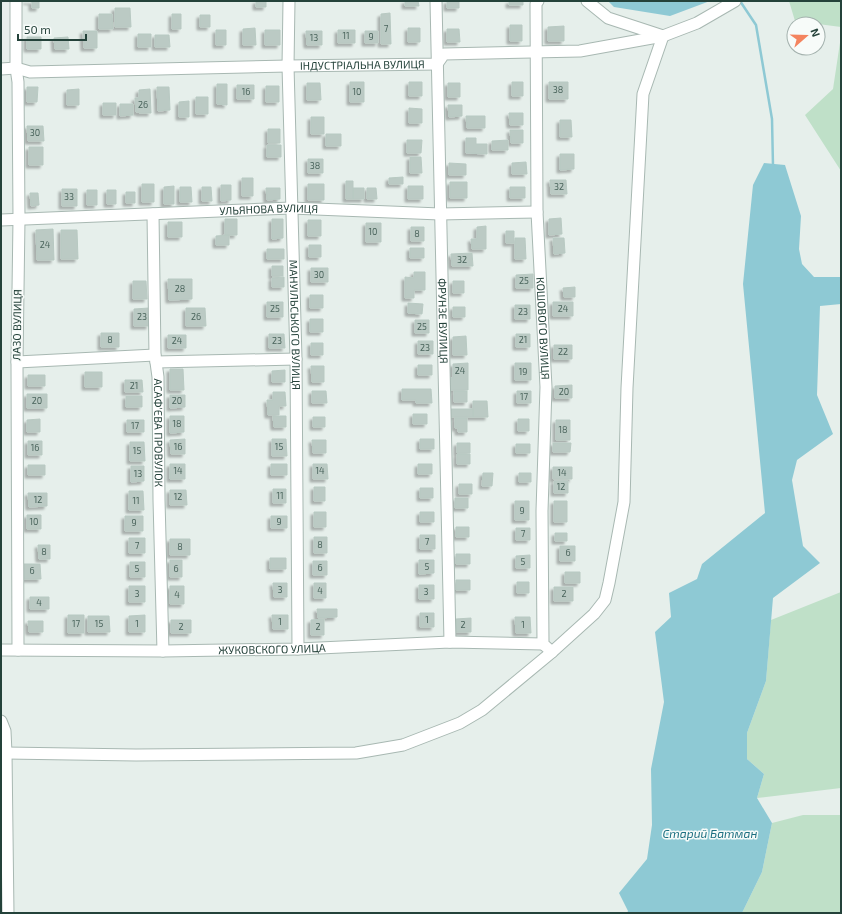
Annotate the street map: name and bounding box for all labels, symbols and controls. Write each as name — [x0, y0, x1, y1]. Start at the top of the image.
scale bar — [18, 16, 86, 42]
north arrow — [786, 16, 826, 56]
text: 50 m — [24, 22, 51, 36]
house number: 7 — [384, 23, 389, 34]
text: N — [808, 26, 823, 38]
house number: 11 — [342, 30, 350, 41]
house number: 9 — [368, 31, 374, 42]
house number: 13 — [310, 32, 318, 43]
street label: ІНДУСТРІАЛЬНА ВУЛИЦЯ — [300, 57, 425, 72]
house number: 38 — [553, 84, 563, 95]
house number: 16 — [242, 86, 250, 97]
house number: 10 — [352, 86, 362, 97]
house number: 26 — [138, 99, 148, 110]
house number: 30 — [30, 127, 40, 138]
house number: 38 — [310, 160, 320, 171]
house number: 32 — [554, 181, 564, 192]
house number: 33 — [64, 191, 74, 202]
street label: УЛЬЯНОВА ВУЛИЦЯ — [219, 201, 318, 217]
house number: 10 — [368, 226, 378, 237]
house number: 8 — [414, 228, 420, 239]
house number: 24 — [40, 239, 51, 250]
house number: 32 — [457, 254, 467, 265]
street label: МАНУІЛЬСЬКОГО ВУЛИЦЯ — [287, 260, 303, 390]
house number: 30 — [314, 269, 324, 280]
house number: 25 — [519, 275, 529, 286]
street label: КОШОВОГО ВУЛИЦЯ — [534, 277, 553, 380]
street label: ФРУНЗЕ ВУЛИЦЯ — [436, 278, 451, 364]
house number: 28 — [175, 283, 185, 294]
street label: ЛАЗО ВУЛИЦЯ — [9, 289, 24, 361]
house number: 25 — [270, 303, 280, 314]
house number: 24 — [558, 303, 569, 314]
house number: 23 — [518, 306, 528, 317]
house number: 23 — [137, 311, 147, 322]
house number: 26 — [191, 311, 201, 322]
house number: 25 — [417, 321, 427, 332]
house number: 8 — [107, 334, 113, 345]
house number: 21 — [519, 334, 527, 345]
house number: 24 — [172, 335, 183, 346]
house number: 23 — [272, 335, 282, 346]
house number: 23 — [420, 342, 430, 353]
house number: 22 — [558, 346, 568, 357]
house number: 24 — [455, 365, 466, 376]
house number: 19 — [519, 366, 527, 377]
street label: АСАФ’ЄВА ПРОВУЛОК — [152, 378, 166, 488]
house number: 21 — [130, 380, 138, 391]
house number: 20 — [559, 386, 569, 397]
house number: 17 — [520, 391, 528, 402]
house number: 20 — [32, 395, 42, 406]
house number: 20 — [172, 395, 182, 406]
house number: 18 — [172, 418, 182, 429]
house number: 17 — [131, 420, 139, 431]
house number: 18 — [558, 424, 568, 435]
house number: 16 — [174, 441, 182, 452]
house number: 15 — [275, 441, 283, 452]
house number: 16 — [31, 442, 39, 453]
house number: 15 — [133, 445, 141, 456]
house number: 14 — [173, 465, 183, 476]
house number: 14 — [315, 465, 325, 476]
house number: 14 — [557, 467, 567, 478]
house number: 13 — [134, 468, 142, 479]
house number: 12 — [557, 481, 565, 492]
house number: 11 — [276, 490, 284, 501]
house number: 12 — [174, 491, 182, 502]
house number: 12 — [34, 494, 42, 505]
house number: 11 — [132, 495, 140, 506]
house number: 9 — [519, 505, 525, 516]
house number: 10 — [29, 516, 39, 527]
house number: 9 — [276, 516, 282, 527]
house number: 9 — [131, 517, 137, 528]
house number: 7 — [521, 528, 526, 539]
house number: 7 — [425, 536, 430, 547]
house number: 8 — [317, 539, 323, 550]
house number: 7 — [135, 540, 140, 551]
house number: 8 — [177, 541, 183, 552]
house number: 8 — [41, 546, 47, 557]
house number: 6 — [565, 547, 571, 558]
house number: 5 — [521, 556, 526, 567]
house number: 5 — [425, 561, 430, 572]
house number: 6 — [317, 562, 323, 573]
house number: 5 — [135, 563, 140, 574]
house number: 6 — [173, 563, 179, 574]
house number: 6 — [29, 565, 35, 576]
house number: 3 — [277, 584, 283, 595]
house number: 4 — [317, 585, 323, 596]
house number: 3 — [423, 586, 429, 597]
house number: 3 — [134, 588, 140, 599]
house number: 2 — [561, 588, 567, 599]
house number: 4 — [174, 589, 180, 600]
house number: 4 — [36, 597, 42, 608]
house number: 1 — [425, 614, 429, 625]
house number: 1 — [278, 616, 282, 627]
house number: 17 — [72, 618, 80, 629]
house number: 15 — [95, 618, 103, 629]
house number: 1 — [135, 618, 139, 629]
house number: 2 — [460, 619, 466, 630]
house number: 1 — [521, 619, 525, 630]
house number: 2 — [178, 621, 184, 632]
house number: 2 — [315, 621, 321, 632]
street label: ЖУКОВСКОГО УЛИЦА — [218, 641, 326, 656]
water label: Старий Батман — [663, 826, 757, 840]

